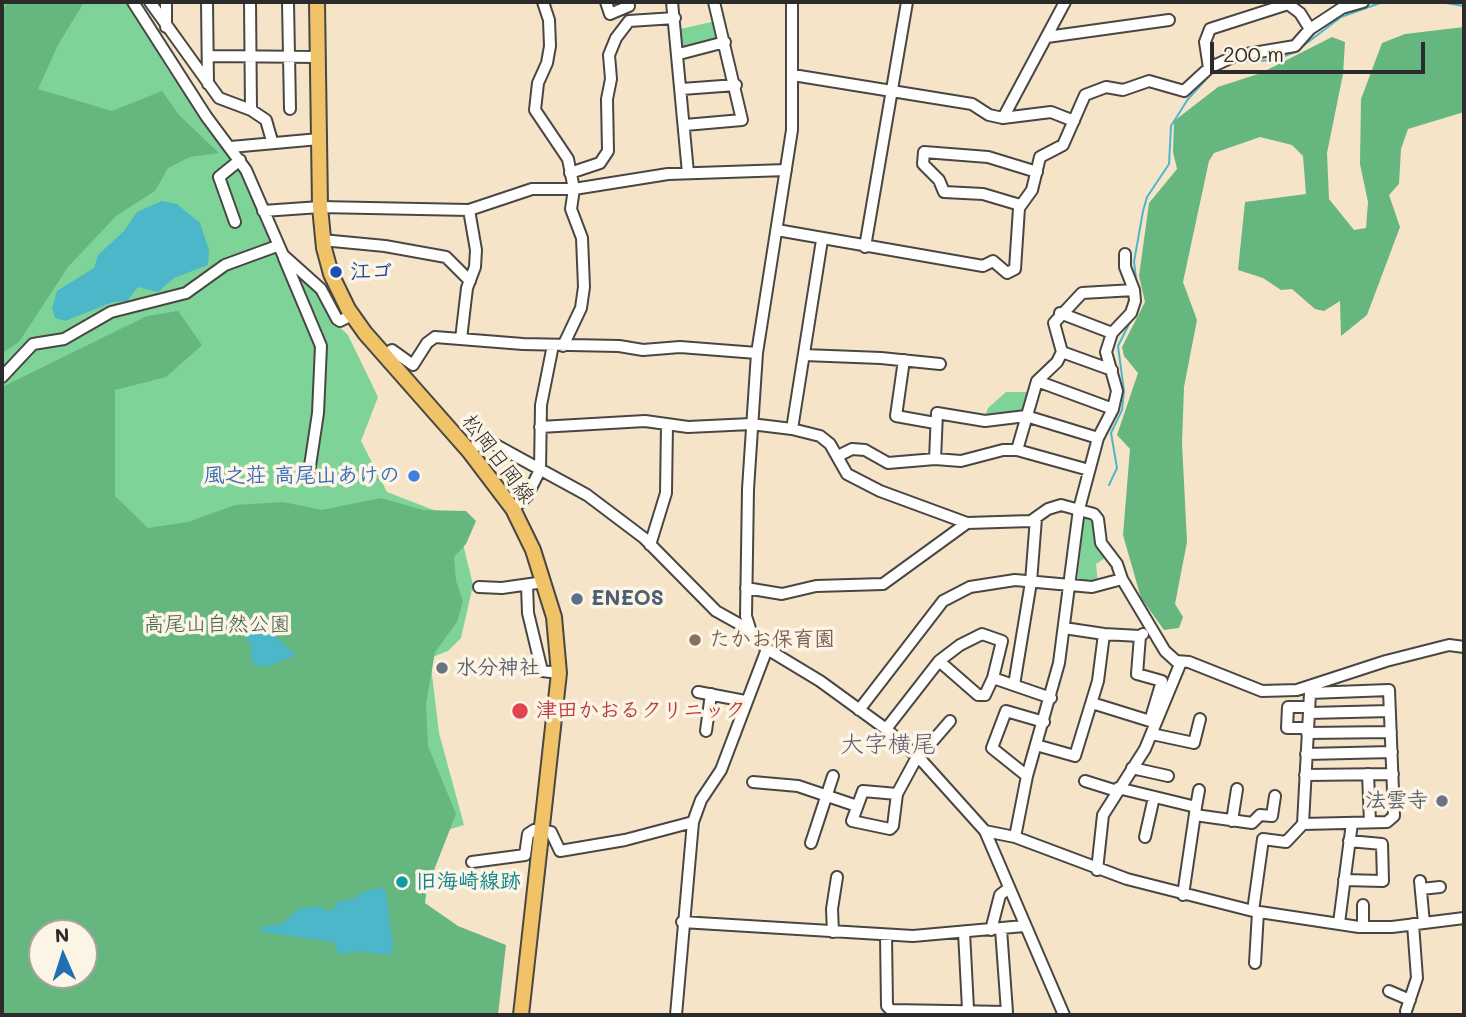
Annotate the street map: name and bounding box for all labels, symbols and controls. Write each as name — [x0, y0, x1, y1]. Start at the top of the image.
scale bar — [1214, 28, 1429, 72]
text: 200 m — [1223, 40, 1284, 67]
place label: 江ゴ — [350, 259, 392, 285]
marker: 江ゴ — [328, 264, 344, 280]
street label: 松岡日岡線 — [456, 409, 540, 509]
place label: 風之荘 高尾山あけの — [203, 463, 400, 489]
marker: 風之荘 高尾山あけの — [406, 468, 422, 484]
place label: ENEOS — [591, 586, 664, 612]
marker: ENEOS — [569, 591, 585, 607]
park label: 高尾山自然公園 — [144, 612, 290, 638]
place label: たかお保育園 — [709, 627, 835, 653]
marker: たかお保育園 — [687, 632, 703, 648]
place label: 水分神社 — [456, 655, 540, 681]
marker: 水分神社 — [434, 660, 450, 676]
place label: 津田かおるクリニック — [536, 698, 746, 724]
marker: 津田かおるクリニック — [510, 701, 530, 721]
district label: 大字横尾 — [840, 731, 936, 759]
place label: 法雲寺 — [1365, 788, 1428, 814]
marker: 法雲寺 — [1434, 793, 1450, 809]
place label: 旧海崎線跡 — [416, 869, 521, 895]
marker: 旧海崎線跡 — [394, 874, 410, 890]
north arrow — [28, 919, 98, 989]
text: N — [54, 922, 70, 947]

